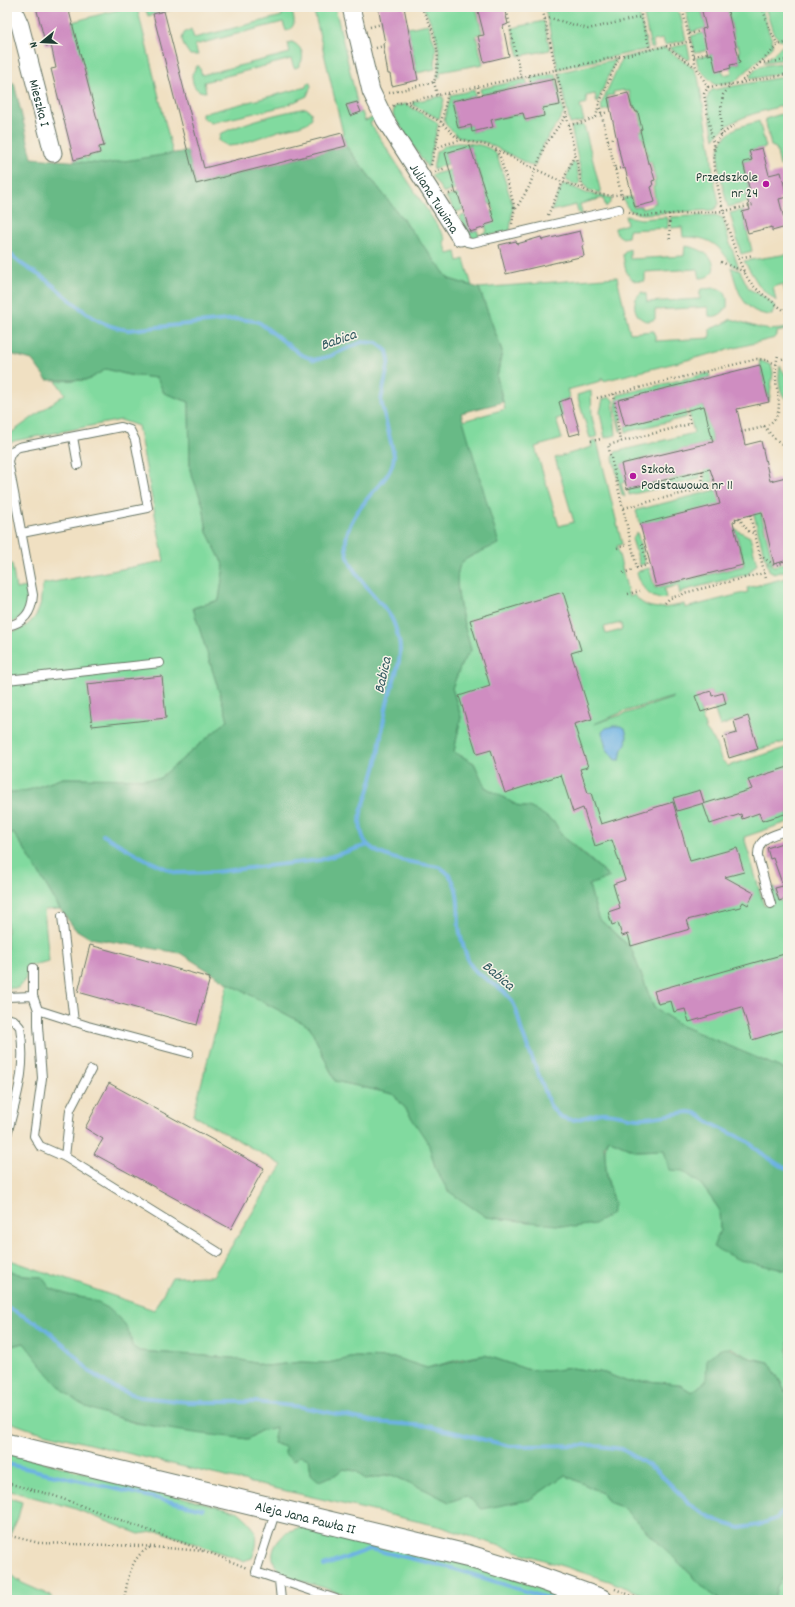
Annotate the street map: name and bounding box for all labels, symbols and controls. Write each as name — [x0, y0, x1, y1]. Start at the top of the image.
north arrow — [22, 22, 62, 62]
text: N — [26, 39, 43, 50]
street label: Mieszka I — [22, 77, 54, 130]
street label: Juliana Tuwima — [403, 160, 463, 238]
place label: Przedszkole nr 24 — [696, 168, 758, 204]
marker: Przedszkole nr 24 — [761, 179, 771, 189]
water label: Babica — [318, 324, 360, 357]
place label: Szkoła Podstawowa nr 11 — [641, 460, 733, 496]
marker: Szkoła Podstawowa nr 11 — [628, 471, 638, 481]
water label: Babica — [369, 654, 399, 696]
water label: Babica — [477, 956, 519, 997]
street label: Aleja Jana Pawła II — [253, 1497, 358, 1541]

